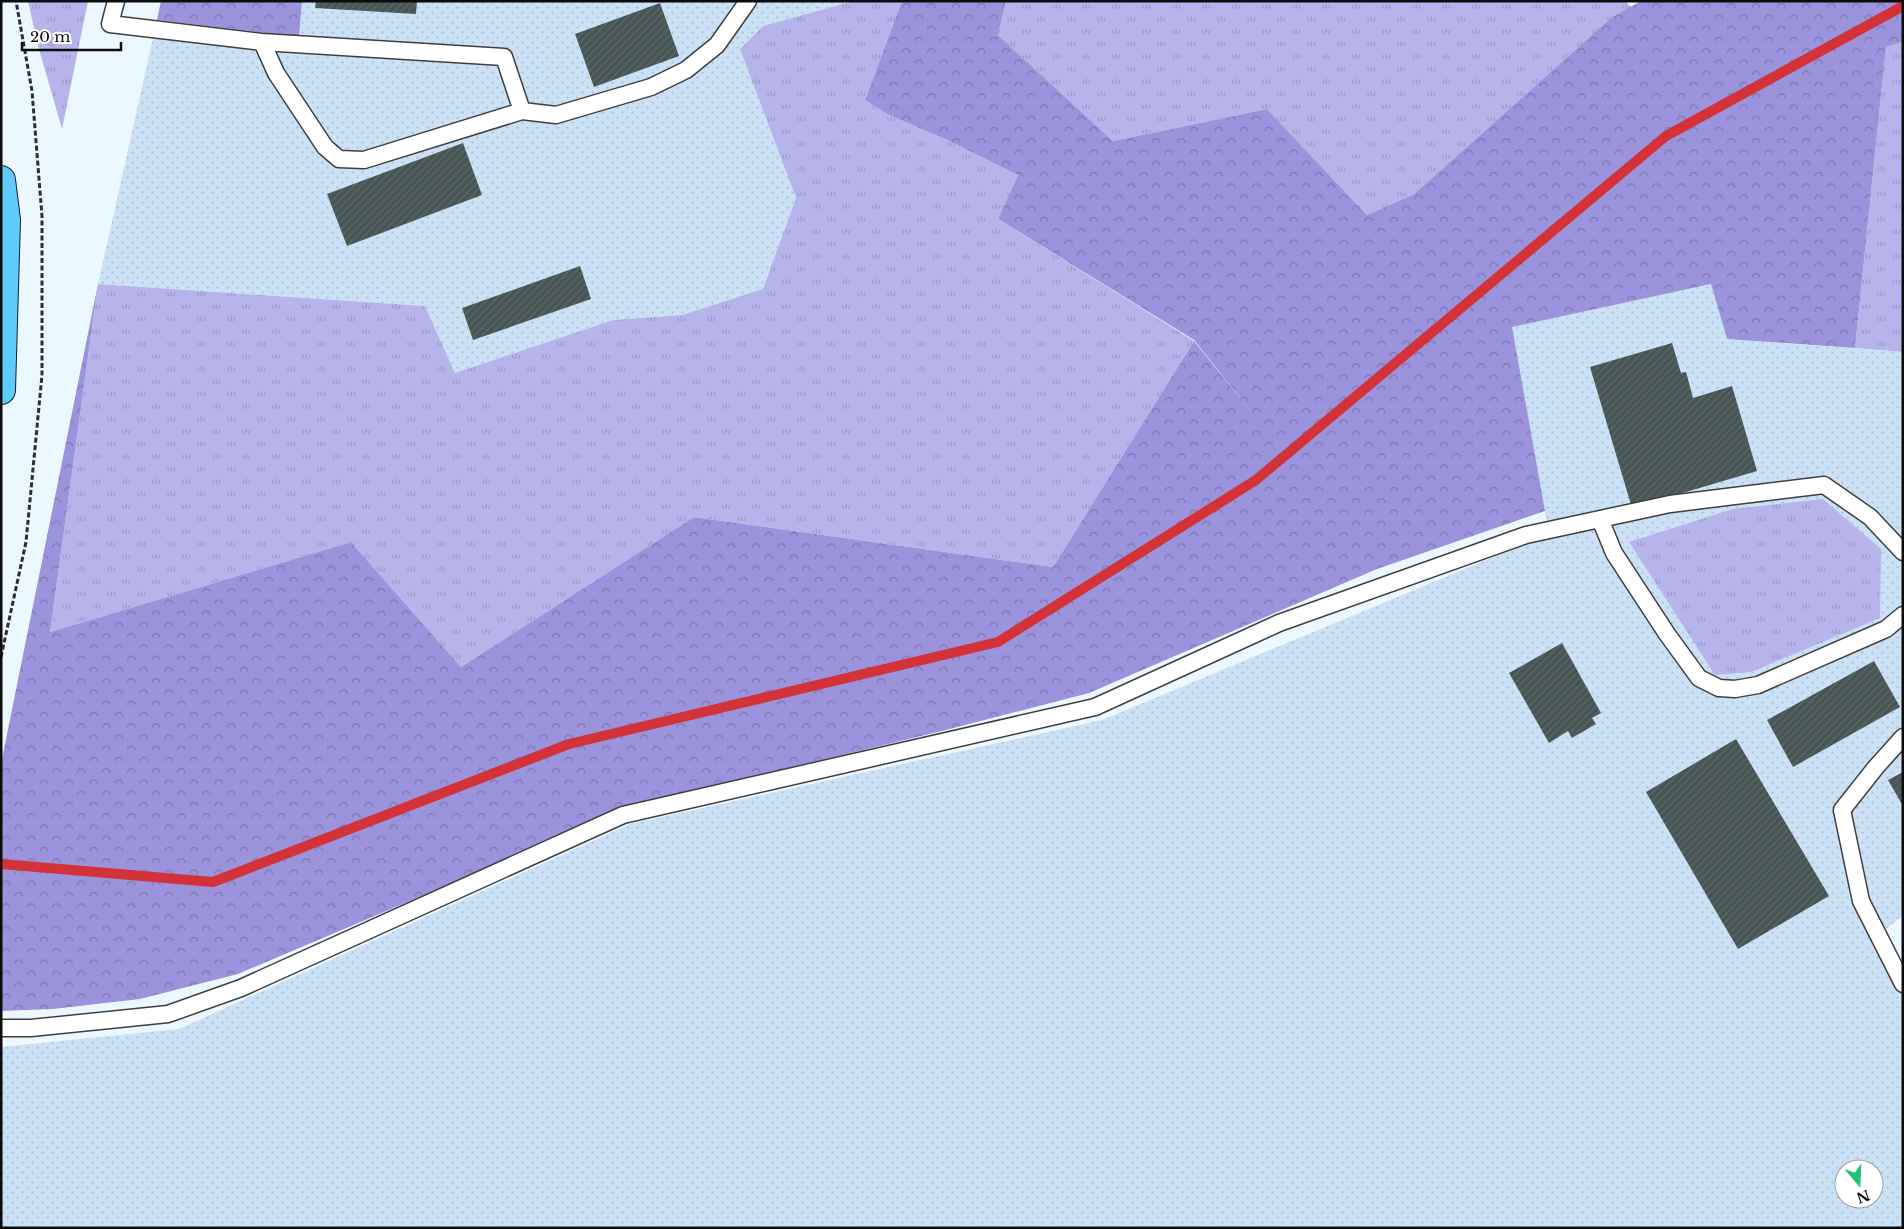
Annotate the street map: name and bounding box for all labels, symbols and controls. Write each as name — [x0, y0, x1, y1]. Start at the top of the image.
scale bar — [22, 20, 121, 52]
text: 20 m — [30, 27, 70, 46]
north arrow — [1834, 1159, 1884, 1209]
text: N — [1854, 1186, 1872, 1207]

